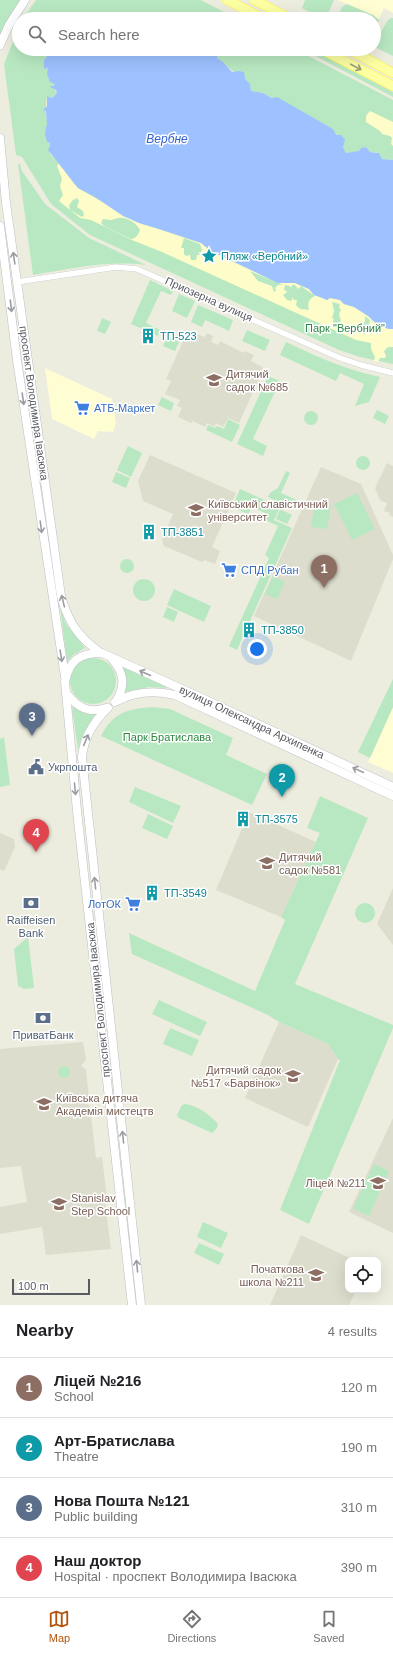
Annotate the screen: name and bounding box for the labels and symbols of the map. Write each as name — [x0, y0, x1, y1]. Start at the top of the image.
one-way arrow — [350, 64, 362, 71]
water label: Вербне — [146, 132, 188, 146]
place icon: Пляж «Вербний» — [200, 247, 218, 265]
place label: Пляж «Вербний» — [221, 250, 308, 262]
one-way arrow — [10, 252, 18, 265]
street label: Приозерна вулиця — [164, 274, 255, 324]
one-way arrow — [7, 299, 15, 312]
park label: Парк "Вербний" — [305, 322, 385, 334]
street label: проспект Володимира Івасюка — [17, 325, 51, 482]
building icon: ТП-523 — [139, 327, 157, 345]
place label: ТП-523 — [160, 330, 197, 342]
place label: Дитячий садок №685 — [226, 368, 288, 393]
school or university icon: Дитячий садок №685 — [205, 371, 223, 389]
one-way arrow — [19, 392, 27, 405]
supermarket icon: АТБ-Маркет — [73, 399, 91, 417]
place label: АТБ-Маркет — [94, 402, 155, 414]
place label: Київський славістичний університет — [208, 498, 328, 523]
school or university icon: Київський славістичний університет — [187, 501, 205, 519]
one-way arrow — [37, 521, 45, 534]
building icon: ТП-3851 — [140, 523, 158, 541]
place label: ТП-3851 — [161, 526, 204, 538]
pin: 1 — [311, 555, 337, 588]
supermarket icon: СПД Рубан — [220, 561, 238, 579]
place label: СПД Рубан — [241, 564, 299, 576]
one-way arrow — [59, 595, 66, 608]
building icon: ТП-3850 — [240, 621, 258, 639]
place label: ТП-3850 — [261, 624, 304, 636]
your location — [247, 639, 267, 659]
one-way arrow — [57, 649, 65, 662]
one-way arrow — [139, 669, 151, 676]
street label: вулиця Олександра Архипенка — [178, 683, 327, 761]
pin: 3 — [19, 703, 45, 736]
park label: Парк Братислава — [123, 731, 212, 743]
one-way arrow — [82, 734, 90, 746]
public building icon: Укрпошта — [27, 758, 45, 776]
place label: Укрпошта — [48, 761, 98, 773]
pin: 2 — [269, 764, 295, 797]
one-way arrow — [352, 766, 364, 773]
one-way arrow — [71, 782, 79, 795]
building icon: ТП-3575 — [234, 810, 252, 828]
place label: ТП-3575 — [255, 813, 298, 825]
pin: 4 — [23, 819, 49, 852]
place label: Дитячий садок №581 — [279, 851, 341, 876]
school or university icon: Дитячий садок №581 — [258, 854, 276, 872]
one-way arrow — [91, 876, 98, 889]
building icon: ТП-3549 — [143, 884, 161, 902]
place label: ТП-3549 — [164, 887, 207, 899]
bank icon: Raiffeisen Bank — [22, 894, 40, 912]
supermarket icon: ЛотОК — [124, 895, 142, 913]
place label: ЛотОК — [88, 898, 122, 910]
place label: Raiffeisen Bank — [7, 914, 55, 939]
street label: проспект Володимира Івасюка — [84, 921, 112, 1078]
bank icon: ПриватБанк — [34, 1009, 52, 1027]
place label: ПриватБанк — [12, 1029, 74, 1041]
place label: Дитячий садок №517 «Барвінок» — [191, 1064, 281, 1089]
school or university icon: Дитячий садок №517 «Барвінок» — [284, 1067, 302, 1085]
place label: Київська дитяча Академія мистецтв — [56, 1092, 154, 1117]
school or university icon: Київська дитяча Академія мистецтв — [35, 1095, 53, 1113]
one-way arrow — [119, 1131, 127, 1144]
school or university icon: Ліцей №211 — [369, 1174, 387, 1192]
place label: Ліцей №211 — [306, 1177, 366, 1189]
place label: Stanislav Step School — [71, 1192, 130, 1217]
school or university icon: Stanislav Step School — [50, 1195, 68, 1213]
one-way arrow — [133, 1260, 141, 1273]
place label: Початкова школа №211 — [239, 1263, 305, 1288]
school or university icon: Початкова школа №211 — [307, 1266, 325, 1284]
scale bar — [12, 1277, 90, 1296]

